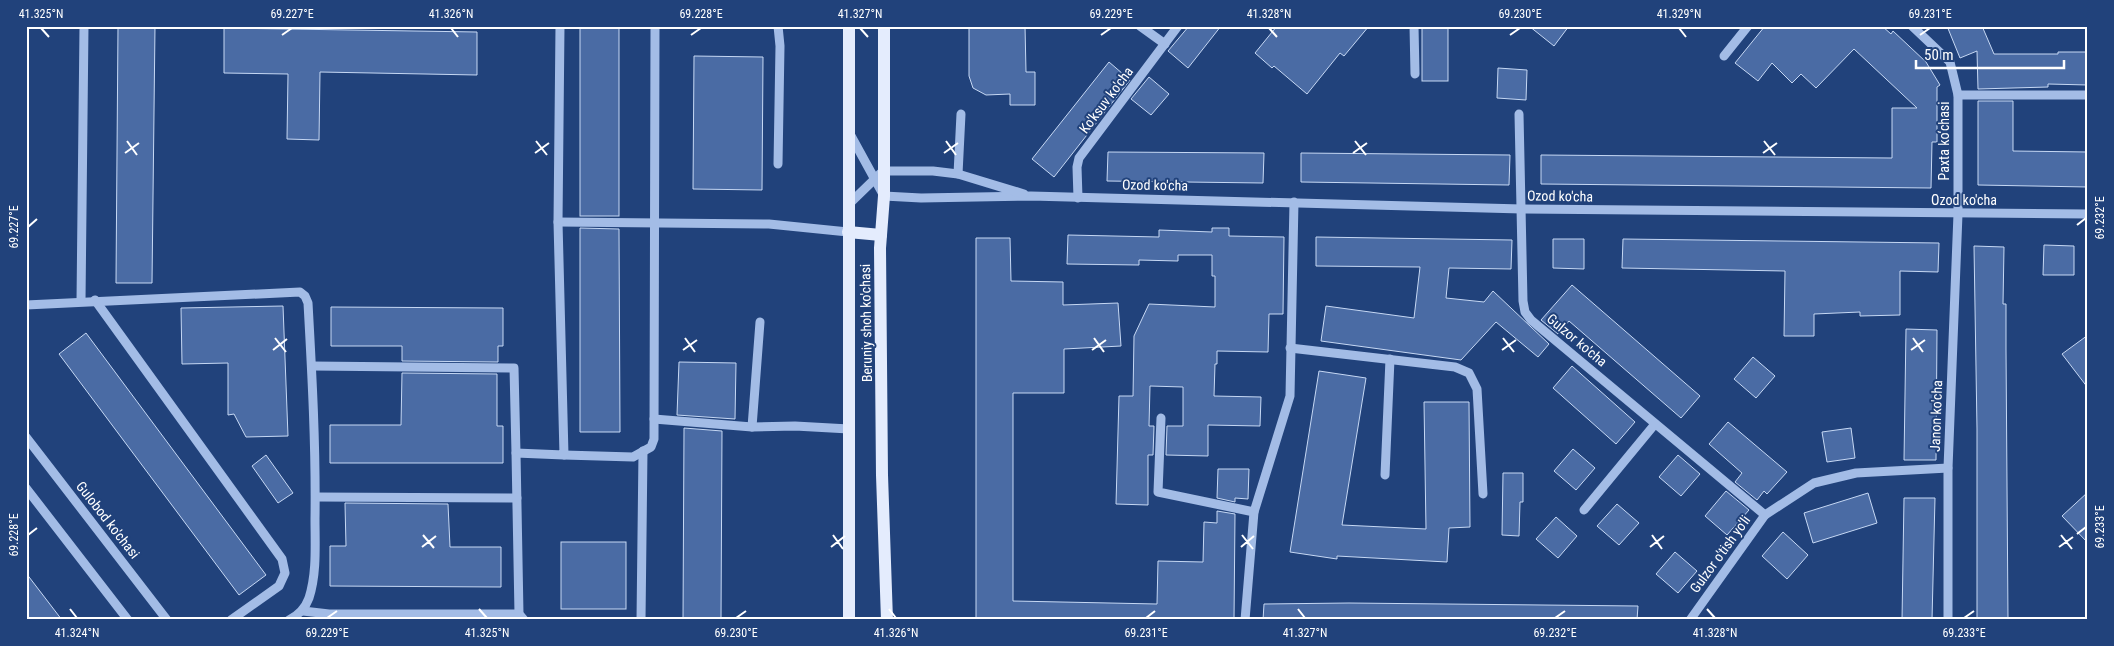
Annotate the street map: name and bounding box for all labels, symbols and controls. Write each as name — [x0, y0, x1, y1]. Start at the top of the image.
text: 41.325°N — [19, 7, 63, 21]
text: 69.227°E — [270, 7, 314, 21]
text: 41.326°N — [429, 7, 473, 21]
text: 69.228°E — [679, 7, 723, 21]
text: 41.327°N — [838, 7, 882, 21]
text: 69.229°E — [1089, 7, 1133, 21]
text: 41.328°N — [1247, 7, 1291, 21]
text: 69.230°E — [1498, 7, 1542, 21]
text: 41.329°N — [1657, 7, 1701, 21]
text: 69.231°E — [1908, 7, 1952, 21]
scale bar — [1916, 38, 2064, 70]
text: 50 m — [1924, 46, 1954, 64]
street label: Ko'ksuv ko'cha — [1076, 64, 1136, 136]
street label: Paxta ko‘chasi — [1936, 102, 1952, 180]
street label: Ozod ko'cha — [1122, 176, 1188, 194]
street label: Ozod ko'cha — [1527, 187, 1593, 205]
street label: Ozod ko'cha — [1931, 192, 1997, 208]
text: 69.232°E — [2093, 196, 2107, 240]
text: 69.227°E — [7, 205, 21, 249]
street label: Beruniy shoh ko'chasi — [857, 264, 875, 382]
street label: Gulzor ko'cha — [1544, 310, 1610, 370]
street label: Janon ko'cha — [1927, 380, 1945, 452]
street label: Gulobod ko'chasi — [73, 478, 143, 562]
text: 69.233°E — [2093, 505, 2107, 549]
street label: Gulzor o'tish yo'li — [1687, 512, 1753, 596]
text: 69.228°E — [7, 513, 21, 557]
text: 41.324°N — [55, 626, 99, 640]
text: 69.229°E — [305, 626, 349, 640]
text: 41.325°N — [465, 626, 509, 640]
text: 69.230°E — [714, 626, 758, 640]
text: 41.326°N — [874, 626, 918, 640]
text: 69.231°E — [1124, 626, 1168, 640]
text: 41.327°N — [1283, 626, 1327, 640]
text: 69.232°E — [1533, 626, 1577, 640]
text: 41.328°N — [1693, 626, 1737, 640]
text: 69.233°E — [1942, 626, 1986, 640]

